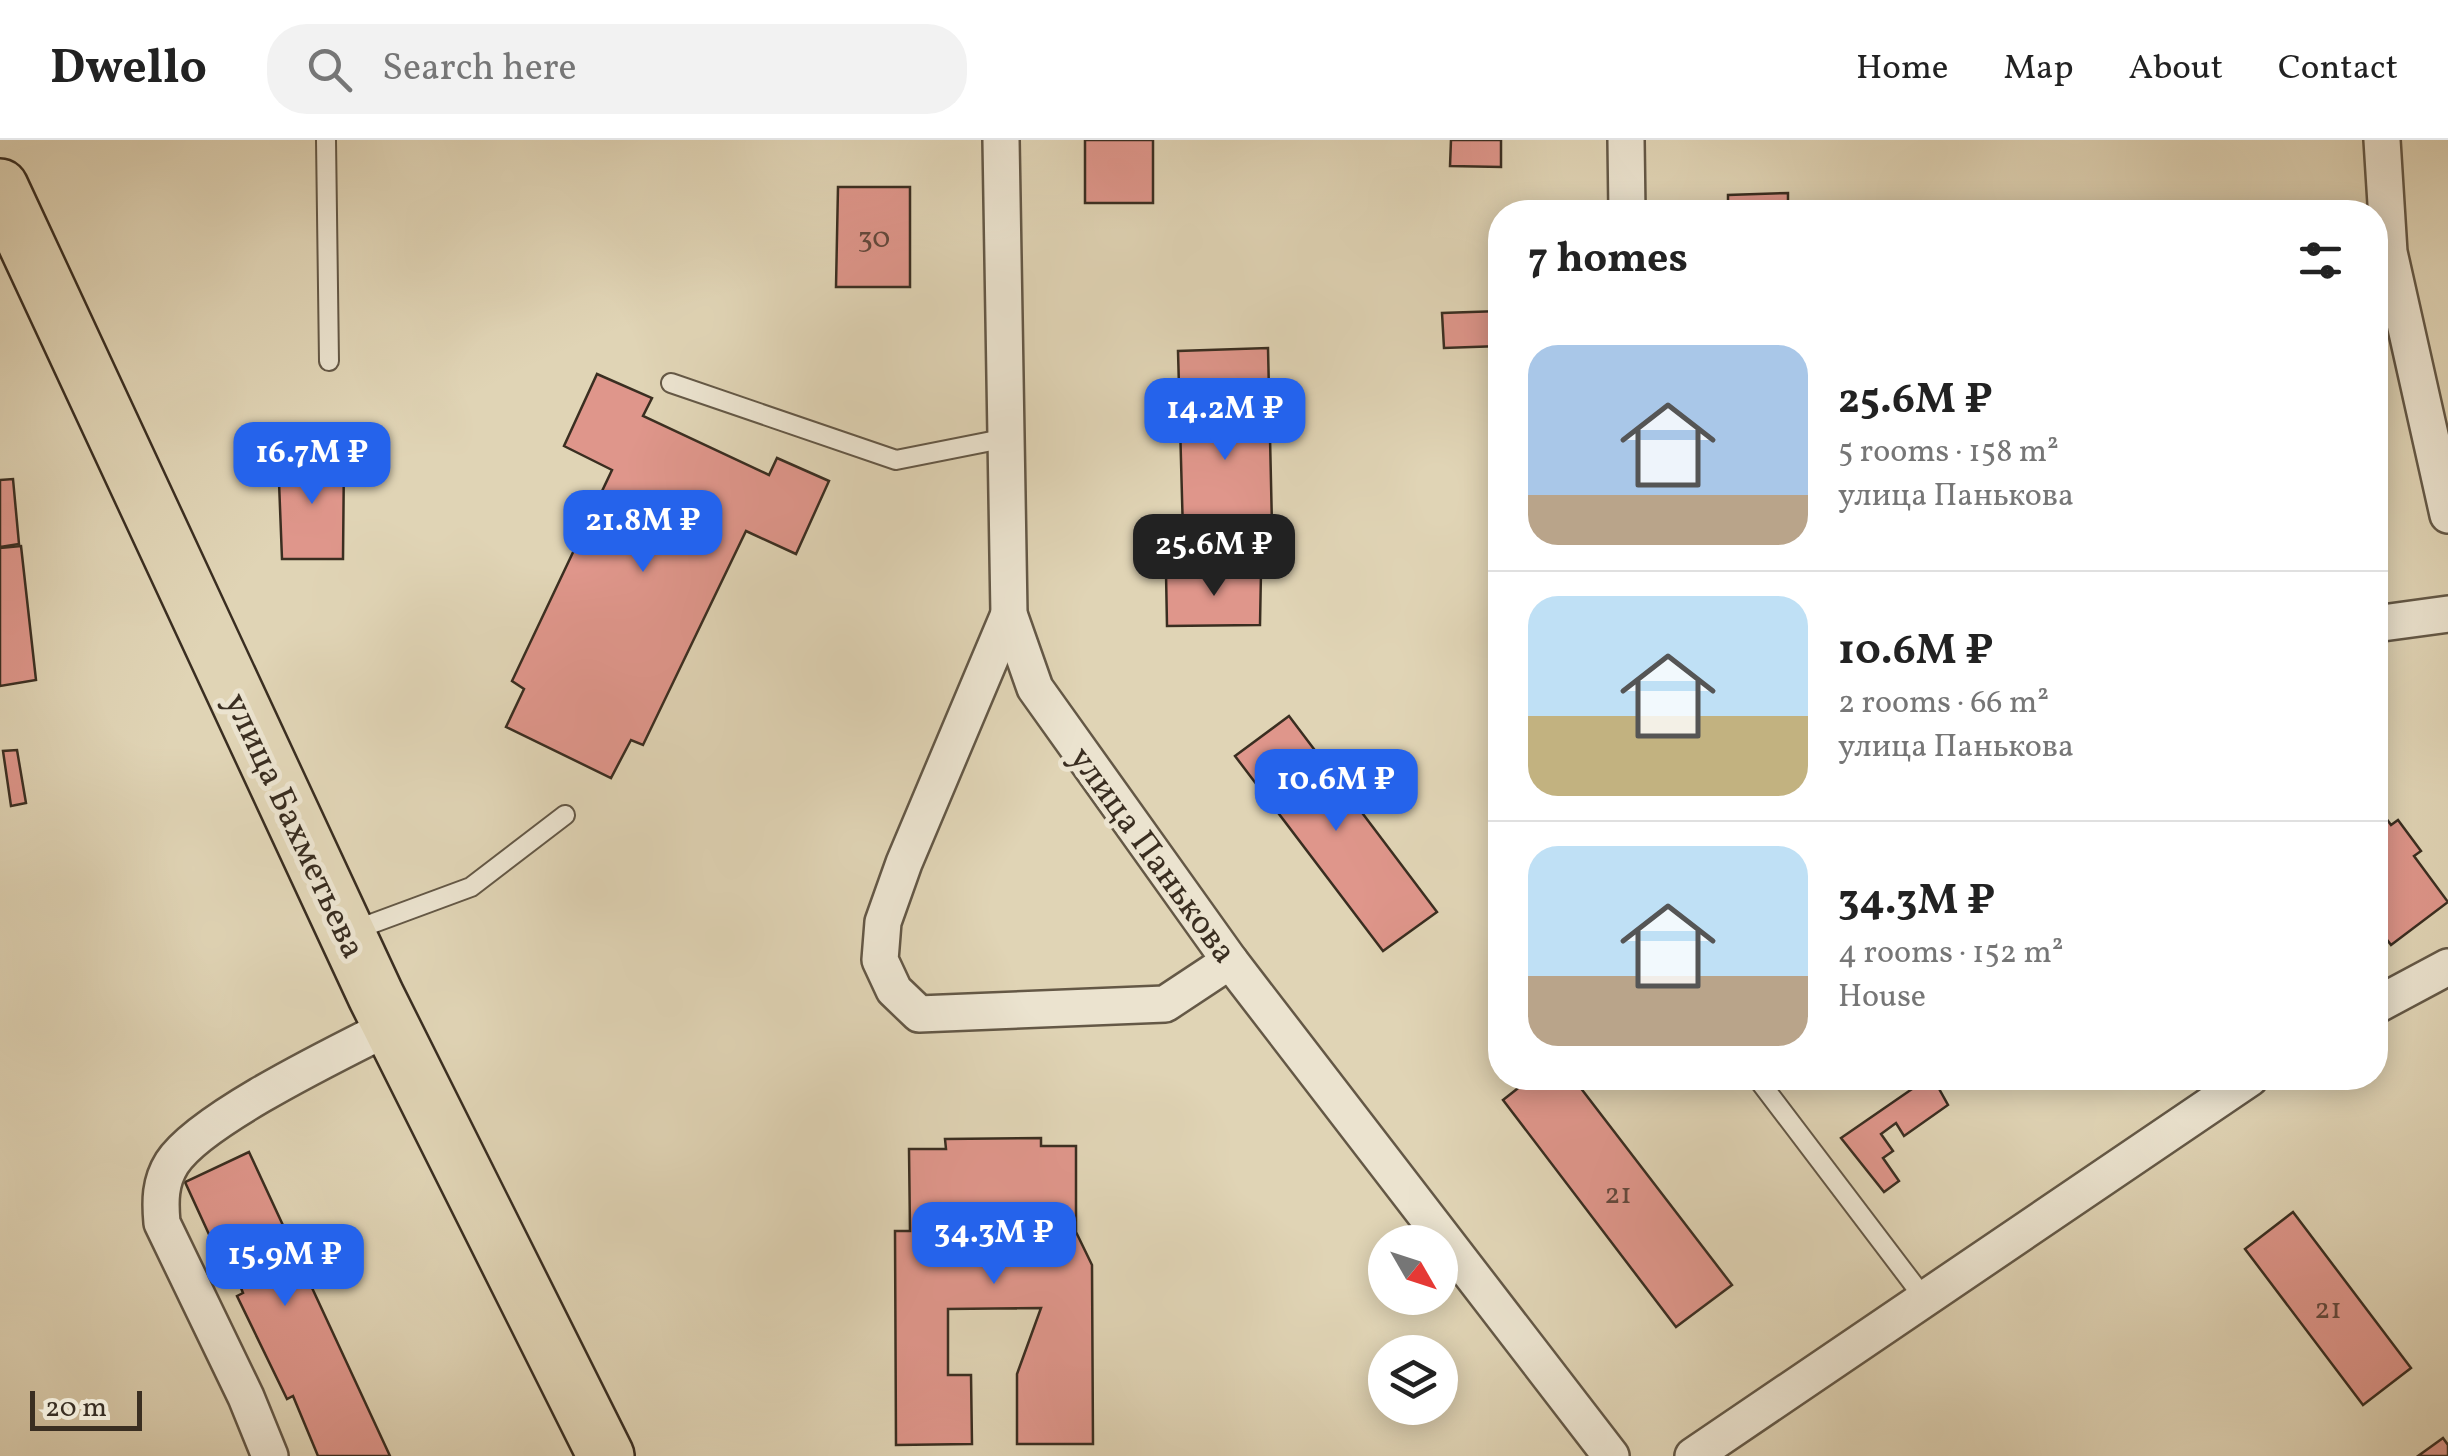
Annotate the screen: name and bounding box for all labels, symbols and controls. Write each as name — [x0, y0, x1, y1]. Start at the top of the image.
search box — [267, 24, 967, 114]
text: Dwello — [50, 36, 207, 103]
icon: search — [302, 42, 357, 97]
text: Search here — [382, 43, 577, 96]
text: Home — [1856, 45, 1948, 93]
text: Map — [2003, 45, 2074, 93]
text: About — [2129, 45, 2223, 93]
text: Contact — [2278, 45, 2398, 93]
house number: 30 — [858, 218, 890, 260]
text: 7 homes — [1528, 231, 1688, 290]
icon: filters — [2293, 233, 2348, 288]
text: 25.6M ₽ — [1838, 372, 1993, 431]
pin: 14.2M ₽ — [1133, 378, 1317, 463]
icon: home — [1608, 385, 1728, 505]
text: 14.2M ₽ — [1166, 388, 1284, 432]
pin: 16.7M ₽ — [220, 422, 404, 507]
text: 5 rooms · 158 m² — [1838, 431, 2059, 475]
text: 16.7M ₽ — [255, 432, 369, 476]
text: улица Панькова — [1838, 475, 2074, 519]
pin: 21.8M ₽ — [551, 490, 735, 575]
text: 21.8M ₽ — [585, 500, 701, 544]
pin: 25.6M ₽ — [1122, 514, 1306, 599]
text: 25.6M ₽ — [1155, 524, 1273, 568]
text: 10.6M ₽ — [1838, 623, 1994, 682]
icon: home — [1608, 636, 1728, 756]
text: 2 rooms · 66 m² — [1838, 682, 2049, 726]
street label: улица Бахметьева — [211, 686, 376, 967]
text: улица Панькова — [1838, 726, 2074, 770]
street label: улица Панькова — [1056, 737, 1247, 974]
pin: 10.6M ₽ — [1244, 749, 1428, 834]
text: 10.6M ₽ — [1277, 759, 1395, 803]
text: 34.3M ₽ — [1838, 873, 1995, 932]
icon: home — [1608, 886, 1728, 1006]
text: 4 rooms · 152 m² — [1838, 932, 2064, 976]
text: House — [1838, 976, 1926, 1020]
house number: 21 — [1604, 1174, 1632, 1216]
pin: 34.3M ₽ — [902, 1202, 1086, 1287]
text: 34.3M ₽ — [934, 1212, 1054, 1256]
pin: 15.9M ₽ — [193, 1224, 377, 1309]
north arrow — [1368, 1225, 1458, 1315]
map controls — [1368, 1225, 1458, 1425]
text: 15.9M ₽ — [228, 1234, 342, 1278]
house number: 21 — [2314, 1289, 2342, 1331]
button: layers — [1368, 1335, 1458, 1425]
scale bar — [30, 1386, 142, 1430]
text: 20 m — [45, 1389, 107, 1428]

